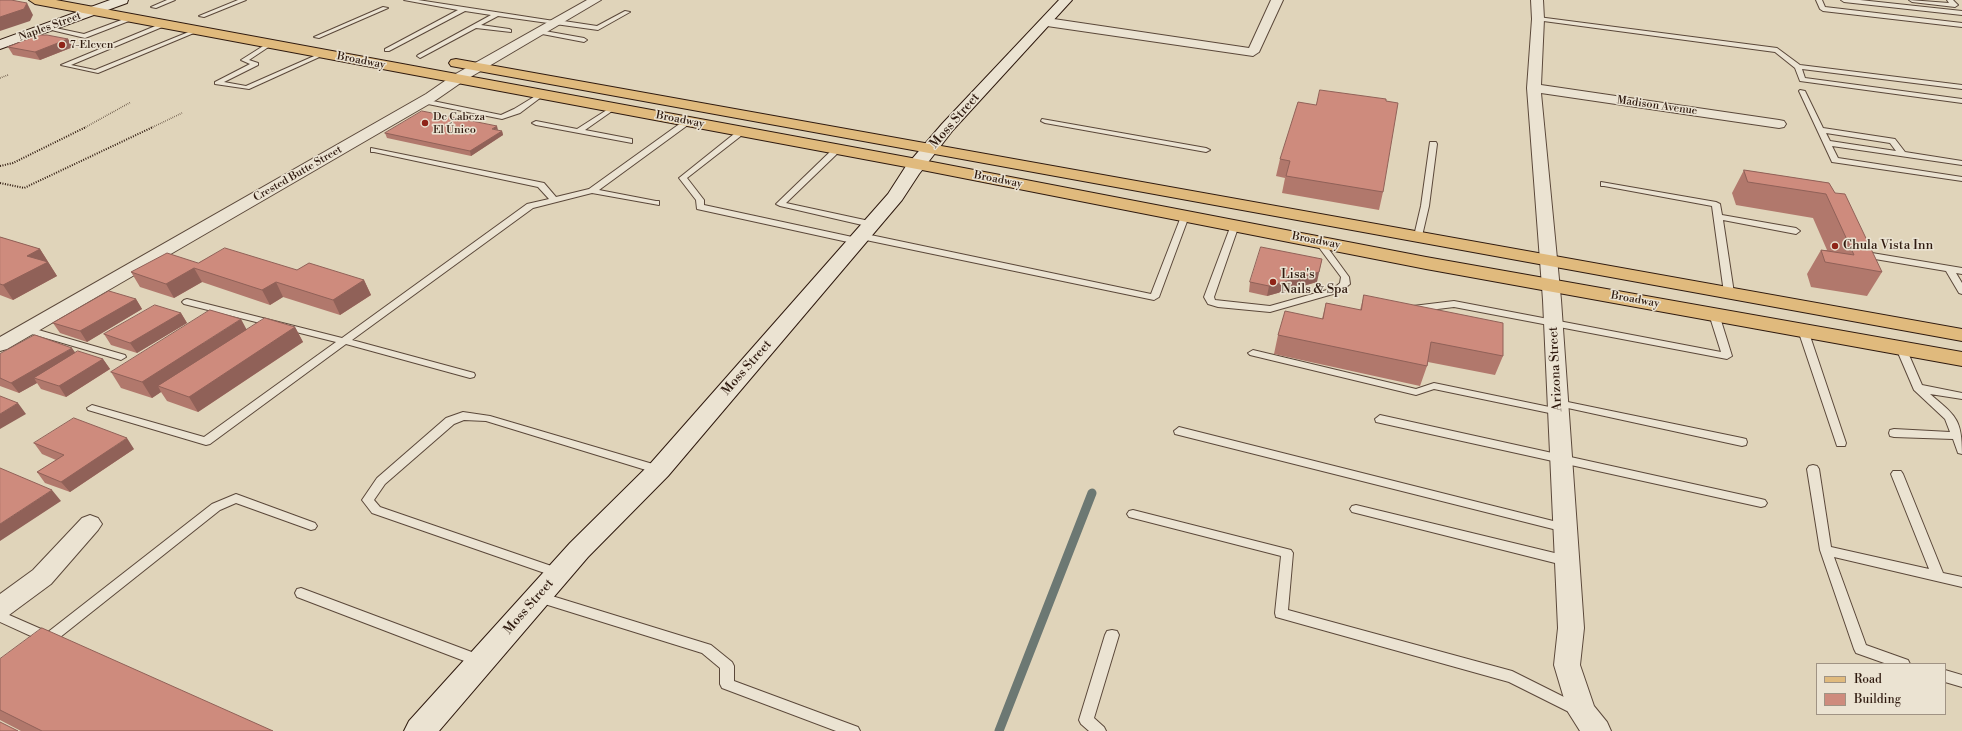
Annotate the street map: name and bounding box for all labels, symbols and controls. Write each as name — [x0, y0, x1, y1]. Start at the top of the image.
street label: Naples Street — [17, 10, 83, 44]
place label: 7-Eleven — [70, 38, 113, 52]
marker: 7-Eleven — [57, 40, 67, 50]
street label: Broadway — [336, 50, 386, 72]
street label: Moss Street — [927, 90, 983, 152]
street label: Madison Avenue — [1616, 94, 1698, 118]
street label: Broadway — [655, 109, 705, 131]
place label: De Cabeza El Único — [433, 110, 485, 136]
marker: De Cabeza El Único — [420, 118, 430, 128]
street label: Crested Butte Street — [251, 143, 345, 205]
street label: Broadway — [973, 169, 1023, 191]
street label: Broadway — [1291, 230, 1341, 252]
place label: Chula Vista Inn — [1843, 238, 1933, 254]
marker: Chula Vista Inn — [1830, 241, 1840, 251]
place label: Lisa's Nails & Spa — [1281, 267, 1348, 298]
marker: Lisa's Nails & Spa — [1268, 277, 1278, 287]
street label: Broadway — [1610, 289, 1660, 311]
street label: Arizona Street — [1546, 326, 1566, 412]
street label: Moss Street — [719, 337, 775, 399]
street label: Moss Street — [501, 576, 557, 638]
legend — [1816, 663, 1946, 715]
text: Road — [1854, 672, 1882, 687]
text: Building — [1854, 692, 1901, 707]

